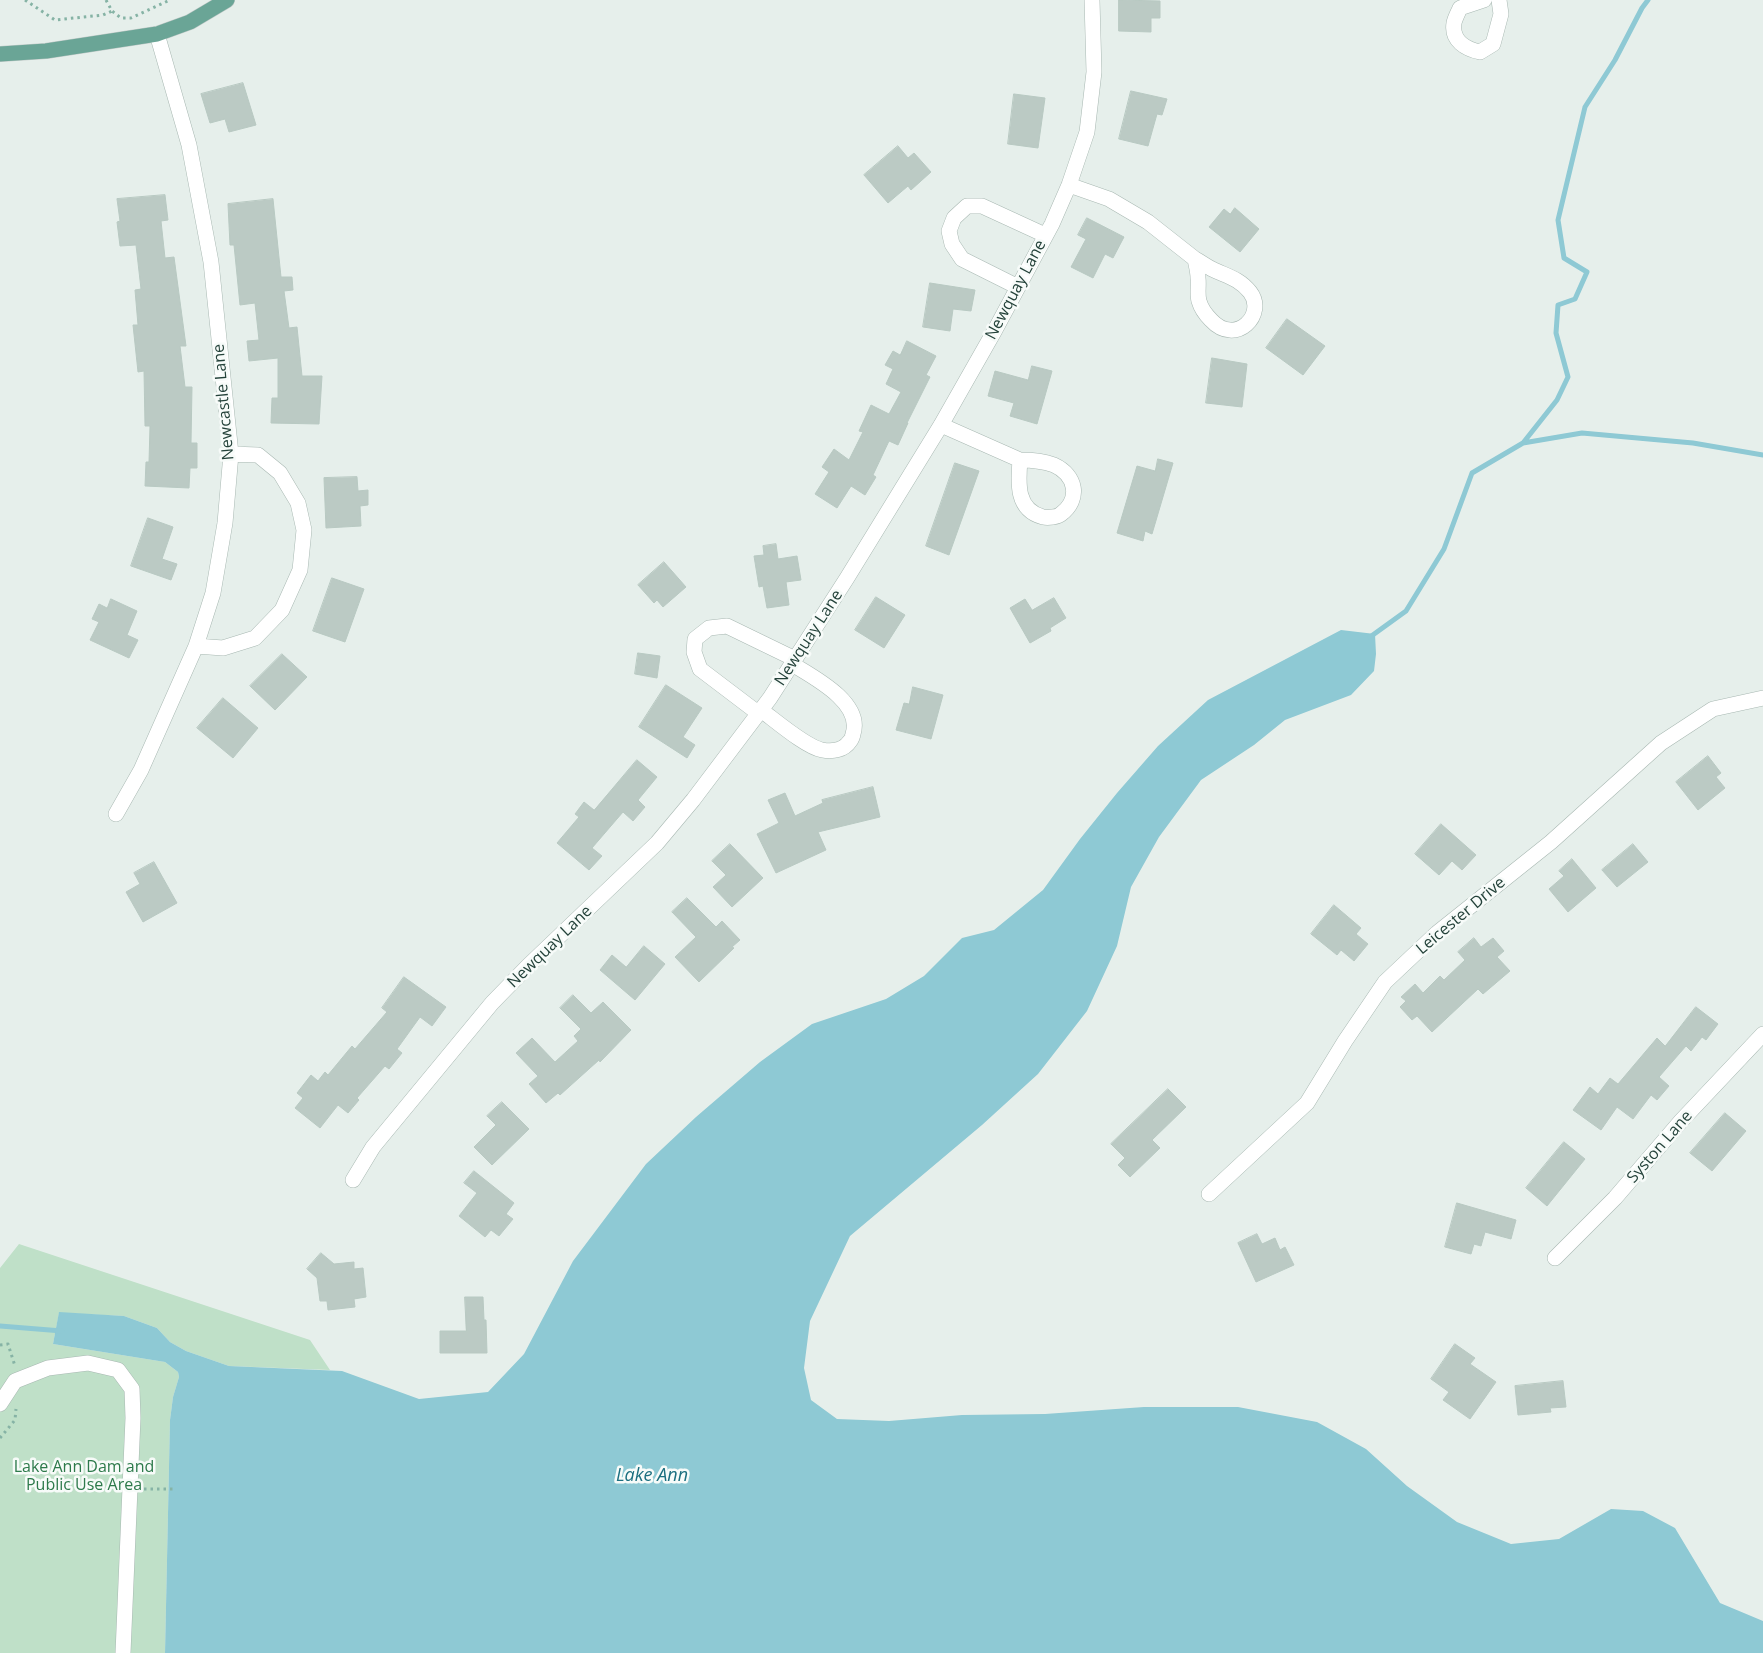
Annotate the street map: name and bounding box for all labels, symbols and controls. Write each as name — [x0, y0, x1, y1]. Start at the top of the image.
street label: Newquay Lane — [982, 237, 1050, 343]
street label: Newcastle Lane — [209, 343, 239, 461]
street label: Newquay Lane — [771, 587, 847, 689]
street label: Leicester Drive — [1413, 873, 1509, 959]
street label: Newquay Lane — [504, 902, 596, 992]
street label: Syston Lane — [1623, 1107, 1697, 1187]
park label: Lake Ann Dam and Public Use Area — [14, 1457, 154, 1495]
water label: Lake Ann — [616, 1465, 688, 1487]

